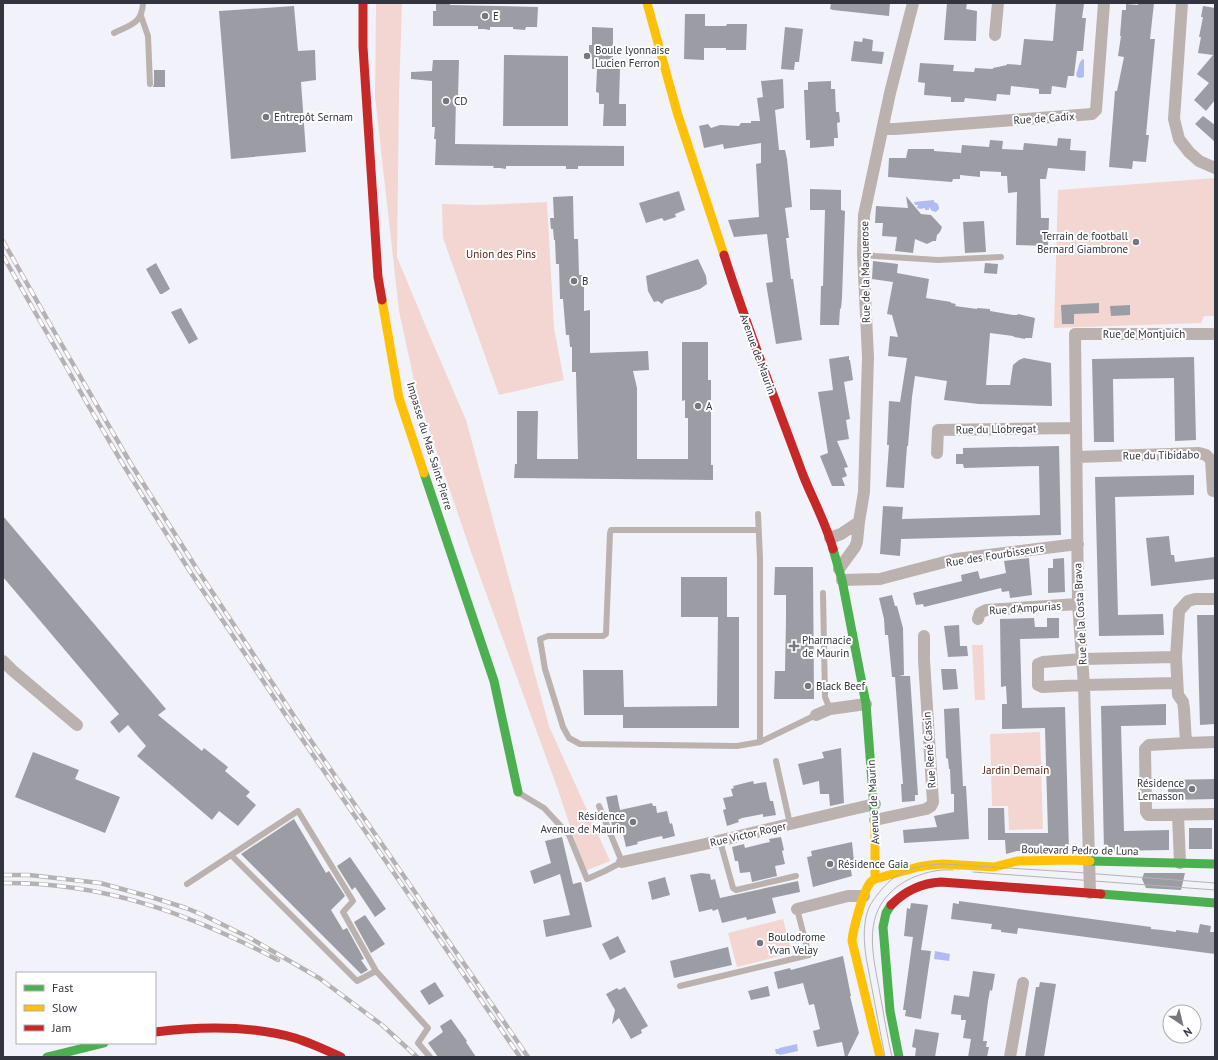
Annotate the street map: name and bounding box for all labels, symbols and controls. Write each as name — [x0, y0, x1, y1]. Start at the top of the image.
place label: E — [493, 9, 499, 23]
marker: E — [480, 11, 490, 21]
place label: Boule lyonnaise Lucien Ferron — [595, 43, 670, 70]
marker: Boule lyonnaise Lucien Ferron — [582, 51, 592, 61]
place label: CD — [454, 94, 467, 108]
marker: CD — [441, 96, 451, 106]
street label: Rue de Cadix — [1013, 109, 1075, 127]
place label: Entrepôt Sernam — [274, 110, 353, 124]
marker: Entrepôt Sernam — [261, 112, 271, 122]
street label: Rue de la Marquerose — [857, 220, 873, 323]
place label: Terrain de football Bernard Giambrone — [1037, 229, 1129, 256]
marker: Terrain de football Bernard Giambrone — [1131, 237, 1141, 247]
park label: Union des Pins — [466, 247, 536, 261]
place label: B — [582, 274, 588, 288]
marker: B — [569, 276, 579, 286]
street label: Avenue de Maurin — [737, 312, 779, 396]
street label: Rue de Montjuich — [1103, 327, 1185, 341]
street label: Impasse du Mas Saint-Pierre — [404, 380, 456, 512]
place label: A — [706, 399, 713, 413]
marker: A — [693, 401, 703, 411]
street label: Rue du Llobregat — [956, 421, 1037, 437]
street label: Rue du Tibidabo — [1123, 447, 1199, 463]
street label: Rue des Fourbisseurs — [945, 540, 1045, 570]
street label: Rue de la Costa Brava — [1070, 563, 1090, 665]
street label: Rue d'Ampurias — [989, 598, 1062, 617]
place label: Pharmacie de Maurin — [802, 633, 852, 660]
marker: Pharmacie de Maurin — [789, 641, 799, 651]
place label: Black Beef — [816, 679, 865, 693]
marker: Black Beef — [803, 681, 813, 691]
street label: Rue René Cassin — [919, 711, 939, 789]
street label: Avenue de Maurin — [864, 759, 882, 845]
park label: Jardin Demain — [982, 763, 1049, 777]
place label: Résidence Lemasson — [1137, 776, 1184, 803]
marker: Résidence Lemasson — [1187, 784, 1197, 794]
place label: Résidence Avenue de Maurin — [540, 809, 625, 836]
marker: Résidence Avenue de Maurin — [628, 817, 638, 827]
street label: Rue Victor Roger — [708, 818, 788, 850]
street label: Boulevard Pedro de Luna — [1021, 842, 1139, 858]
place label: Résidence Gaia — [838, 857, 909, 871]
marker: Résidence Gaia — [825, 859, 835, 869]
place label: Boulodrome Yvan Velay — [768, 930, 826, 957]
marker: Boulodrome Yvan Velay — [755, 938, 765, 948]
legend — [16, 972, 156, 1044]
text: Fast — [52, 980, 73, 995]
text: Slow — [52, 1000, 77, 1015]
north arrow — [1162, 1004, 1202, 1044]
text: Jam — [51, 1020, 71, 1035]
text: N — [1181, 1024, 1195, 1040]

